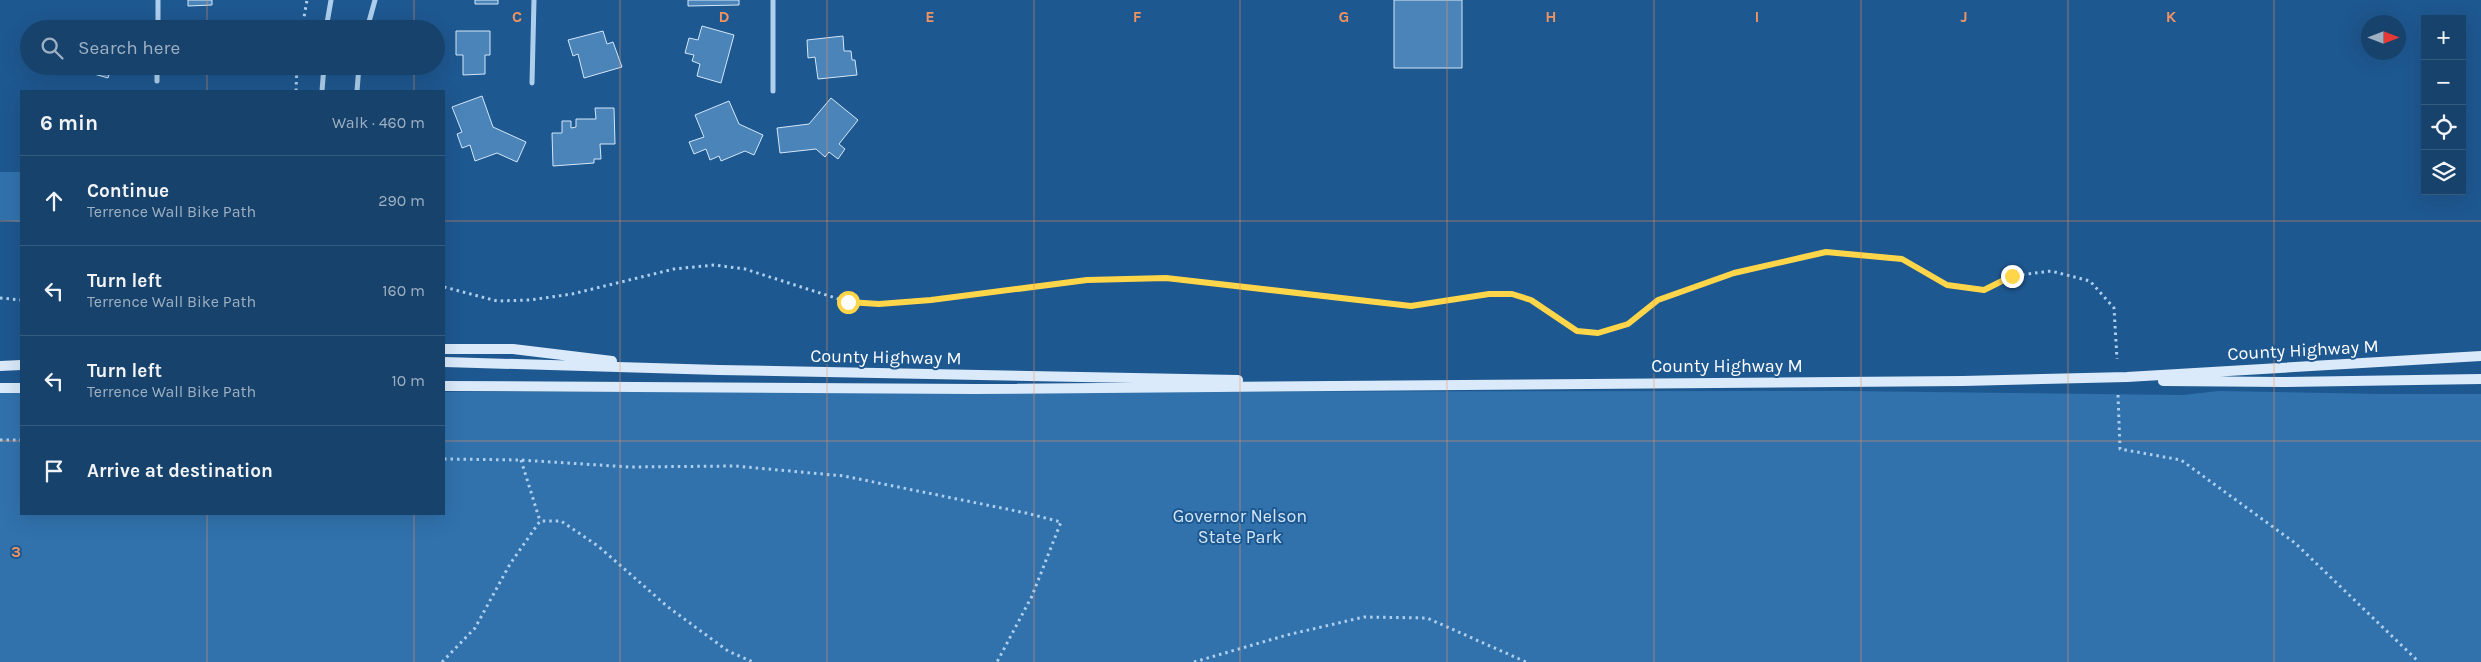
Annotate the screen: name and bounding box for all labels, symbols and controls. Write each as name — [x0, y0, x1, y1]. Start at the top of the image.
text: C — [512, 7, 522, 26]
text: D — [719, 7, 730, 26]
text: E — [925, 7, 935, 26]
text: F — [1133, 7, 1142, 26]
text: G — [1339, 7, 1349, 26]
text: H — [1545, 7, 1557, 26]
text: I — [1755, 7, 1759, 26]
text: J — [1960, 7, 1968, 26]
text: K — [2166, 7, 2177, 26]
north arrow — [2361, 15, 2406, 60]
map controls — [2421, 15, 2466, 195]
button: + — [2421, 15, 2466, 60]
search box — [20, 20, 445, 75]
icon: search — [38, 34, 66, 62]
text: Search here — [78, 37, 180, 59]
button: − — [2421, 60, 2466, 105]
button: locate — [2421, 105, 2466, 150]
text: 6 min — [40, 111, 98, 135]
text: Walk · 460 m — [332, 113, 425, 132]
button: layers — [2421, 150, 2466, 195]
text: Continue — [87, 180, 169, 202]
icon: ahead — [40, 187, 68, 215]
text: 290 m — [378, 191, 425, 210]
text: Terrence Wall Bike Path — [87, 202, 256, 221]
route end — [2001, 265, 2024, 288]
text: Turn left — [87, 270, 162, 292]
icon: left — [40, 277, 68, 305]
text: 160 m — [382, 281, 425, 300]
route start — [837, 291, 860, 314]
text: Terrence Wall Bike Path — [87, 292, 256, 311]
street label: County Highway M — [2227, 335, 2379, 365]
street label: County Highway M — [810, 345, 962, 369]
street label: County Highway M — [1651, 355, 1803, 377]
text: Turn left — [87, 360, 162, 382]
icon: left — [40, 367, 68, 395]
text: 10 m — [391, 371, 425, 390]
text: Terrence Wall Bike Path — [87, 382, 256, 401]
icon: arrive — [40, 457, 68, 485]
text: Arrive at destination — [87, 460, 273, 482]
park label: Governor Nelson State Park — [1173, 505, 1307, 548]
text: 3 — [11, 542, 21, 561]

